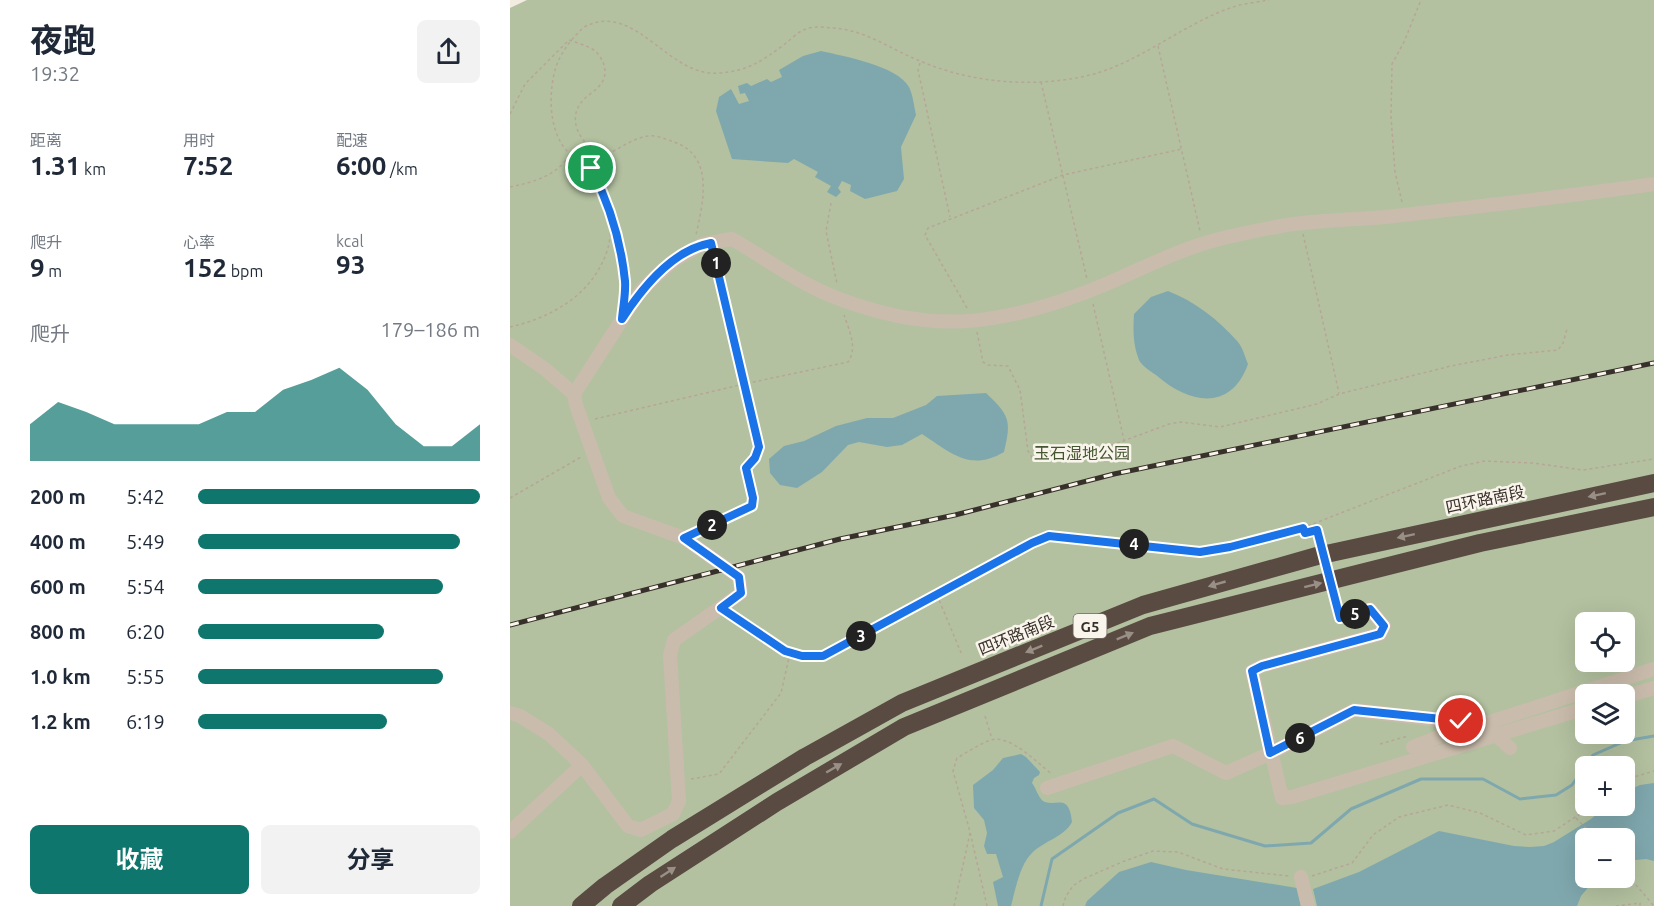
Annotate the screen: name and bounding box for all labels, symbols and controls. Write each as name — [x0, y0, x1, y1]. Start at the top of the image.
button: share — [417, 20, 480, 83]
text: 夜跑 — [30, 21, 96, 58]
text: 19:32 — [30, 62, 80, 85]
text: 距离 — [30, 131, 62, 149]
text: 用时 — [183, 131, 215, 149]
text: 配速 — [336, 131, 368, 149]
pin — [565, 142, 616, 193]
text: 1.31 — [30, 151, 80, 180]
text: 7:52 — [183, 151, 233, 180]
text: 6:00 — [336, 151, 386, 180]
icon: arrive — [574, 151, 607, 184]
text: km — [80, 160, 106, 178]
text: /km — [386, 160, 418, 178]
text: kcal — [336, 232, 364, 250]
text: 爬升 — [30, 233, 62, 251]
text: 心率 — [183, 233, 215, 251]
pin: 1 — [701, 248, 731, 278]
text: 93 — [336, 250, 365, 279]
text: 9 — [30, 253, 45, 282]
text: 152 — [183, 253, 227, 282]
text: 1 — [711, 254, 721, 272]
text: m — [45, 262, 62, 280]
text: bpm — [227, 262, 263, 280]
text: 179–186 m — [381, 318, 480, 341]
text: 爬升 — [30, 322, 70, 345]
park label: 玉石湿地公园 — [1034, 444, 1130, 462]
street label: 四环路南段 — [1444, 482, 1526, 516]
text: 200 m — [30, 485, 86, 508]
text: 5:42 — [126, 485, 165, 508]
one-way arrow — [1587, 491, 1606, 500]
pin: 2 — [697, 510, 727, 540]
text: 2 — [707, 516, 717, 534]
pin: 4 — [1119, 529, 1149, 559]
text: 400 m — [30, 530, 86, 553]
text: 5:49 — [126, 530, 165, 553]
one-way arrow — [1397, 532, 1415, 542]
text: 4 — [1129, 535, 1139, 553]
text: 600 m — [30, 575, 86, 598]
text: 5:54 — [126, 575, 165, 598]
one-way arrow — [1304, 579, 1322, 589]
one-way arrow — [1208, 580, 1226, 589]
pin: 5 — [1340, 599, 1370, 629]
text: 5 — [1350, 605, 1360, 623]
street label: 四环路南段 — [976, 612, 1056, 658]
map controls — [1575, 612, 1635, 888]
button: locate — [1575, 612, 1635, 672]
road number: G5 — [1074, 614, 1106, 638]
text: 800 m — [30, 620, 86, 643]
text: 6:20 — [126, 620, 165, 643]
pin: 3 — [846, 621, 876, 651]
text: 3 — [856, 627, 866, 645]
one-way arrow — [1117, 631, 1135, 641]
one-way arrow — [1024, 644, 1042, 654]
text: 1.0 km — [30, 665, 91, 688]
text: 5:55 — [126, 665, 165, 688]
button: layers — [1575, 684, 1635, 744]
pin — [1435, 695, 1486, 746]
icon: check — [1444, 704, 1477, 737]
text: 1.2 km — [30, 710, 91, 733]
text: 6:19 — [126, 710, 165, 733]
pin: 6 — [1285, 723, 1315, 753]
text: 6 — [1295, 729, 1305, 747]
button: + — [1575, 756, 1635, 816]
one-way arrow — [826, 763, 842, 774]
button: 收藏 — [30, 825, 249, 894]
button: 分享 — [261, 825, 480, 894]
button: − — [1575, 828, 1635, 888]
one-way arrow — [660, 866, 676, 878]

